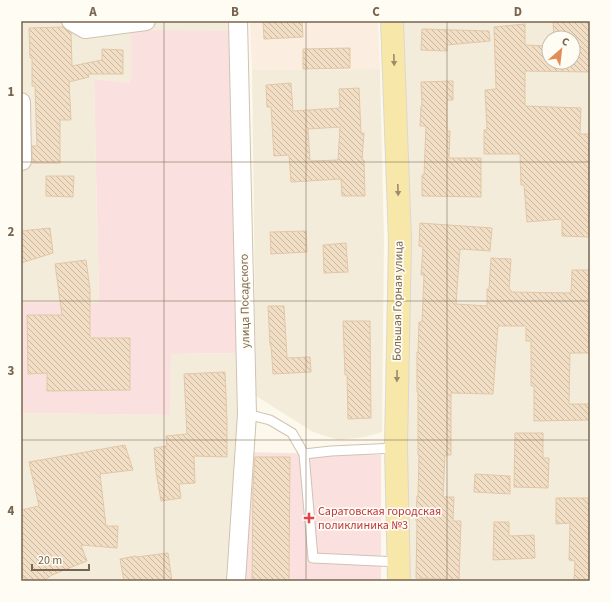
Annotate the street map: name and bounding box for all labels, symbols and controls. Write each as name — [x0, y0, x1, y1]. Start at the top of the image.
text: A — [88, 3, 97, 21]
text: B — [231, 3, 239, 21]
text: C — [372, 3, 380, 21]
text: D — [514, 3, 522, 21]
north arrow — [541, 30, 581, 70]
text: С — [559, 33, 572, 50]
one-way arrow — [390, 54, 397, 66]
text: 1 — [8, 83, 15, 101]
one-way arrow — [395, 184, 401, 197]
text: 2 — [8, 223, 15, 241]
street label: Большая Горная улица — [388, 241, 408, 361]
street label: улица Посадского — [236, 254, 254, 348]
text: 3 — [8, 362, 15, 380]
one-way arrow — [394, 370, 400, 383]
text: 4 — [8, 502, 15, 520]
place label: Саратовская городская поликлиника №3 — [318, 503, 441, 534]
marker: Саратовская городская поликлиника №3 — [303, 512, 315, 524]
scale bar — [32, 546, 89, 572]
text: 20 m — [38, 552, 62, 569]

